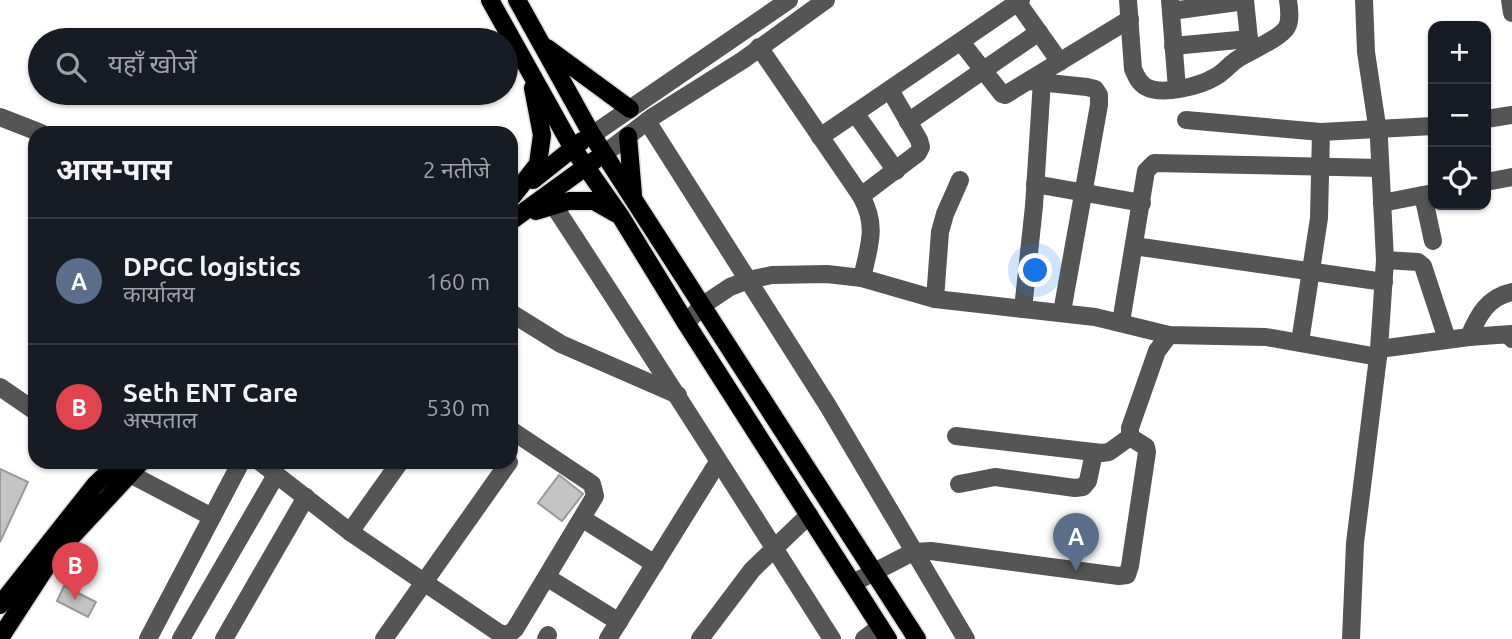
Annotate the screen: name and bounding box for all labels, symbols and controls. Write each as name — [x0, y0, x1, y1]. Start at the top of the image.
map controls — [1428, 21, 1491, 210]
button: + — [1428, 21, 1491, 84]
search box — [28, 28, 518, 105]
icon: search — [52, 48, 90, 86]
text: यहाँ खोजें — [108, 49, 197, 78]
button: − — [1428, 84, 1491, 147]
button: locate — [1428, 147, 1491, 210]
text: आस-पास — [56, 152, 172, 186]
text: 2 नतीजे — [423, 157, 490, 182]
text: DPGC logistics — [123, 252, 301, 281]
your location — [1018, 253, 1052, 287]
text: A — [71, 269, 87, 294]
text: 160 m — [426, 269, 490, 294]
text: कार्यालय — [123, 281, 195, 306]
text: Seth ENT Care — [123, 378, 298, 407]
text: B — [71, 395, 87, 420]
text: 530 m — [426, 395, 490, 420]
text: अस्पताल — [123, 407, 197, 432]
pin: A — [1053, 513, 1099, 571]
pin: B — [52, 542, 98, 600]

